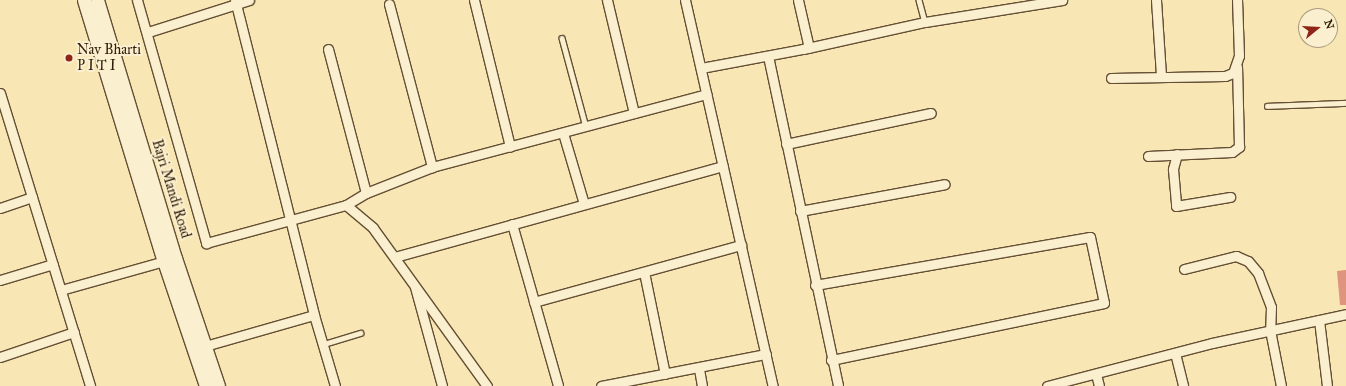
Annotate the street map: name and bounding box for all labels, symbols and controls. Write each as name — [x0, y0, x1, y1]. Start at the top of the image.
north arrow — [1298, 8, 1338, 48]
text: N — [1321, 18, 1337, 31]
place label: Nav Bharti P I T I — [77, 42, 141, 74]
marker: Nav Bharti P I T I — [64, 53, 74, 63]
street label: Bajri Mandi Road — [148, 138, 194, 240]

